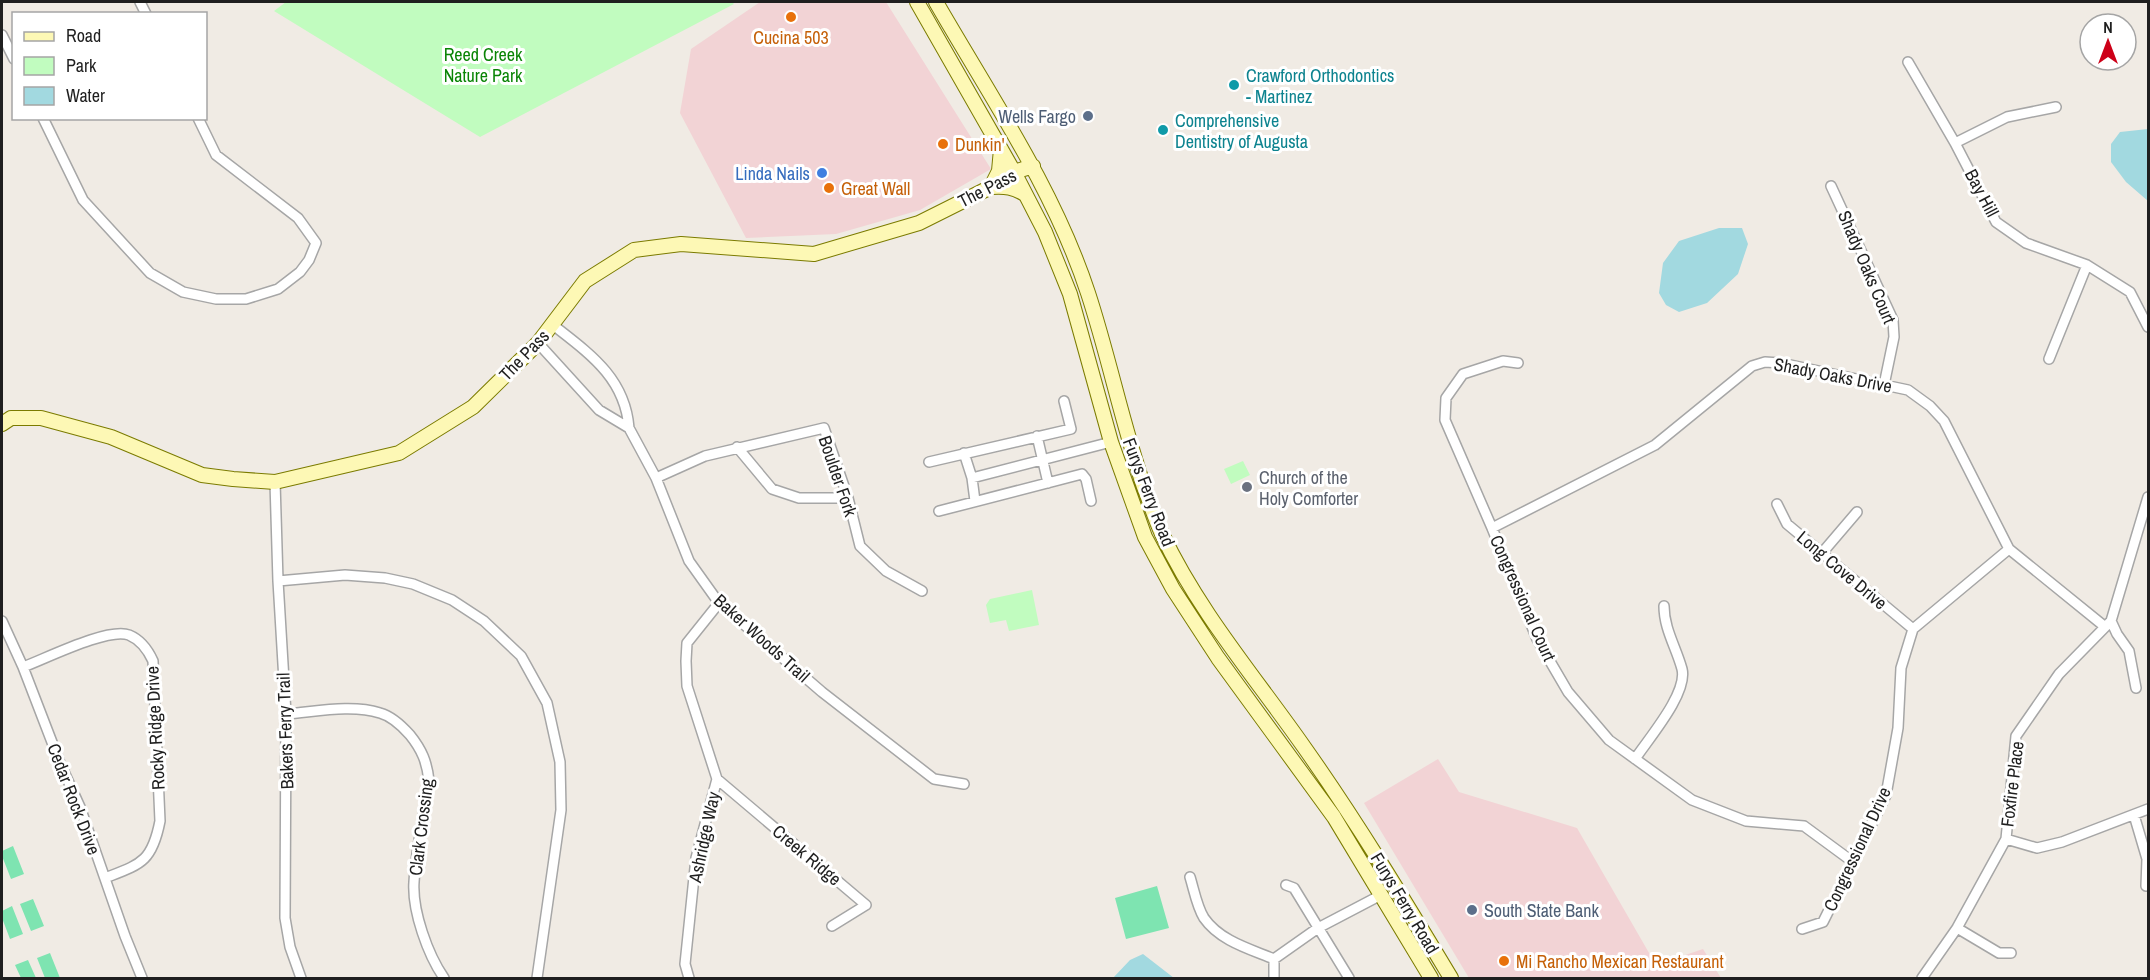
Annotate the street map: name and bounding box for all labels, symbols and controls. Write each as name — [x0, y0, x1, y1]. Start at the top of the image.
marker: Cucina 503 — [784, 10, 798, 24]
legend — [12, 12, 207, 120]
north arrow — [2078, 12, 2138, 72]
text: N — [2103, 16, 2113, 38]
text: Road — [66, 23, 101, 48]
place label: Cucina 503 — [753, 25, 829, 50]
park label: Reed Creek Nature Park — [444, 42, 523, 88]
text: Park — [66, 53, 97, 78]
place label: Crawford Orthodontics - Martinez — [1246, 63, 1394, 109]
marker: Crawford Orthodontics - Martinez — [1227, 78, 1241, 92]
text: Water — [66, 83, 105, 108]
place label: Wells Fargo — [998, 104, 1076, 129]
place label: Comprehensive Dentistry of Augusta — [1175, 108, 1308, 154]
marker: Wells Fargo — [1081, 109, 1095, 123]
marker: Comprehensive Dentistry of Augusta — [1156, 123, 1170, 137]
place label: Dunkin' — [955, 132, 1005, 157]
marker: Dunkin' — [936, 137, 950, 151]
place label: Linda Nails — [735, 161, 810, 186]
street label: The Pass — [954, 163, 1020, 213]
street label: Bay Hill — [1959, 165, 2005, 221]
marker: Linda Nails — [815, 166, 829, 180]
place label: Great Wall — [841, 176, 910, 201]
marker: Great Wall — [822, 181, 836, 195]
street label: Shady Oaks Court — [1832, 207, 1902, 327]
street label: The Pass — [493, 324, 555, 386]
street label: Shady Oaks Drive — [1772, 351, 1894, 399]
street label: Boulder Fork — [813, 432, 864, 520]
street label: Furys Ferry Road — [1117, 434, 1181, 550]
place label: Church of the Holy Comforter — [1259, 465, 1358, 511]
marker: Church of the Holy Comforter — [1240, 480, 1254, 494]
street label: Long Cove Drive — [1792, 525, 1892, 615]
street label: Congressional Court — [1484, 531, 1562, 665]
street label: Baker Woods Trail — [709, 588, 815, 688]
street label: Rocky Ridge Drive — [139, 666, 171, 790]
street label: Bakers Ferry Trail — [270, 672, 300, 790]
street label: Cedar Rock Drive — [41, 740, 107, 858]
street label: Foxfire Place — [1994, 740, 2030, 828]
street label: Clark Crossing — [403, 776, 439, 877]
street label: Congressional Drive — [1817, 783, 1897, 915]
street label: Ashridge Way — [682, 789, 726, 886]
street label: Creek Ridge — [767, 819, 847, 891]
street label: Furys Ferry Road — [1365, 848, 1445, 958]
place label: South State Bank — [1484, 898, 1600, 923]
marker: South State Bank — [1465, 903, 1479, 917]
place label: Mi Rancho Mexican Restaurant — [1516, 949, 1724, 974]
marker: Mi Rancho Mexican Restaurant — [1497, 954, 1511, 968]

